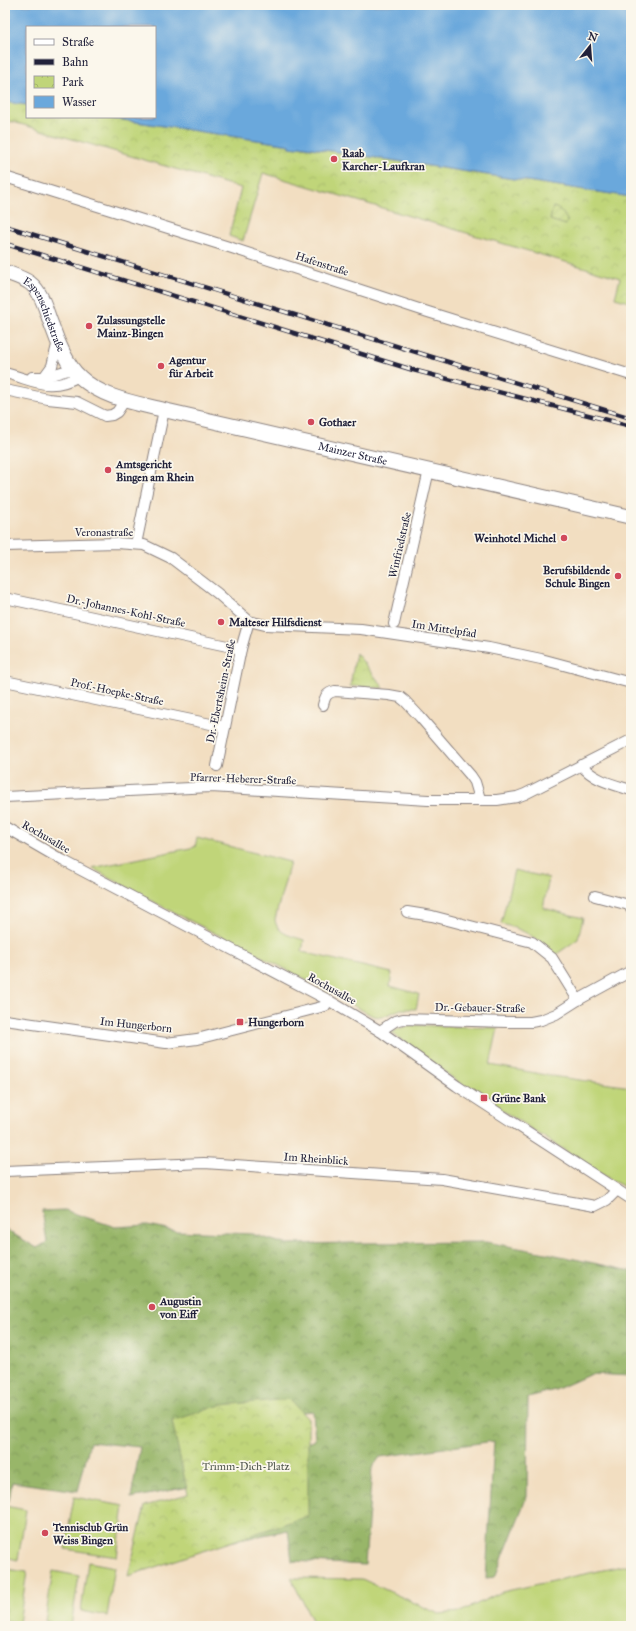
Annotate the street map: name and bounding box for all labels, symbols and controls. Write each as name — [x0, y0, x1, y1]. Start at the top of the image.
legend — [26, 26, 156, 118]
north arrow — [570, 26, 610, 66]
text: N — [586, 29, 600, 45]
text: Straße — [62, 35, 94, 49]
text: Bahn — [62, 55, 89, 69]
text: Park — [62, 75, 84, 89]
text: Wasser — [62, 95, 97, 109]
place label: Raab Karcher-Laufkran — [342, 147, 425, 173]
marker: Raab Karcher-Laufkran — [329, 154, 339, 164]
street label: Hafenstraße — [294, 249, 351, 279]
street label: Espenschiedstraße — [21, 274, 68, 354]
place label: Zulassungstelle Mainz-Bingen — [97, 314, 166, 340]
marker: Zulassungstelle Mainz-Bingen — [84, 321, 94, 331]
place label: Agentur für Arbeit — [168, 354, 213, 380]
marker: Agentur für Arbeit — [156, 361, 166, 371]
place label: Gothaer — [319, 416, 357, 429]
marker: Gothaer — [306, 417, 316, 427]
street label: Mainzer Straße — [317, 439, 389, 468]
place label: Amtsgericht Bingen am Rhein — [115, 458, 194, 484]
marker: Amtsgericht Bingen am Rhein — [103, 465, 113, 475]
street label: Winfriedstraße — [386, 510, 414, 579]
street label: Veronastraße — [74, 526, 134, 539]
place label: Weinhotel Michel — [474, 532, 557, 545]
marker: Weinhotel Michel — [559, 533, 569, 543]
place label: Berufsbildende Schule Bingen — [543, 564, 610, 590]
marker: Berufsbildende Schule Bingen — [613, 571, 623, 581]
street label: Dr.-Johannes-Kohl-Straße — [65, 592, 187, 631]
place label: Malteser Hilfsdienst — [229, 616, 322, 629]
marker: Malteser Hilfsdienst — [216, 617, 226, 627]
street label: Im Mittelpfad — [411, 617, 478, 641]
street label: Dr.-Ebertsheim-Straße — [204, 637, 238, 744]
street label: Prof.-Hoepke-Straße — [69, 676, 165, 708]
street label: Pfarrer-Heberer-Straße — [190, 771, 297, 787]
street label: Rochusallee — [20, 818, 73, 856]
street label: Rochusallee — [305, 970, 359, 1008]
street label: Dr.-Gebauer-Straße — [435, 1001, 526, 1015]
street label: Im Hungerborn — [99, 1015, 173, 1035]
place label: Hungerborn — [248, 1016, 304, 1029]
marker: Hungerborn — [235, 1017, 245, 1027]
place label: Grüne Bank — [492, 1092, 547, 1105]
marker: Grüne Bank — [479, 1093, 489, 1103]
street label: Im Rheinblick — [283, 1150, 350, 1168]
place label: Augustin von Eiff — [159, 1295, 201, 1321]
marker: Augustin von Eiff — [147, 1302, 157, 1312]
park label: Trimm-Dich-Platz — [202, 1460, 290, 1473]
place label: Tennisclub Grün Weiss Bingen — [52, 1521, 128, 1547]
marker: Tennisclub Grün Weiss Bingen — [40, 1528, 50, 1538]

